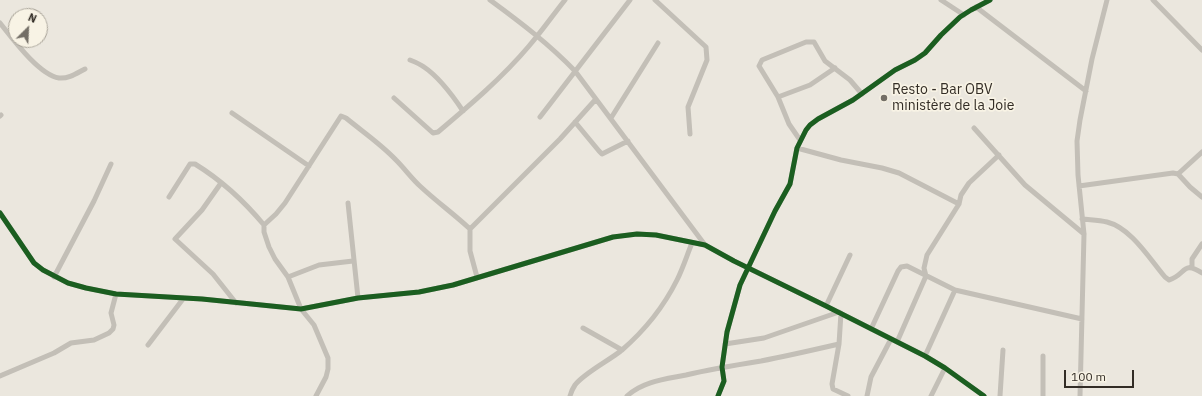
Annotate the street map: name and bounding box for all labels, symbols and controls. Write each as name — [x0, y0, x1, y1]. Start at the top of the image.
north arrow — [8, 8, 48, 48]
text: N — [26, 10, 39, 26]
place label: Resto - Bar OBV ministère de la Joie — [892, 82, 1014, 114]
marker: Resto - Bar OBV ministère de la Joie — [879, 93, 889, 103]
scale bar — [1066, 362, 1136, 388]
text: 100 m — [1071, 369, 1106, 384]

